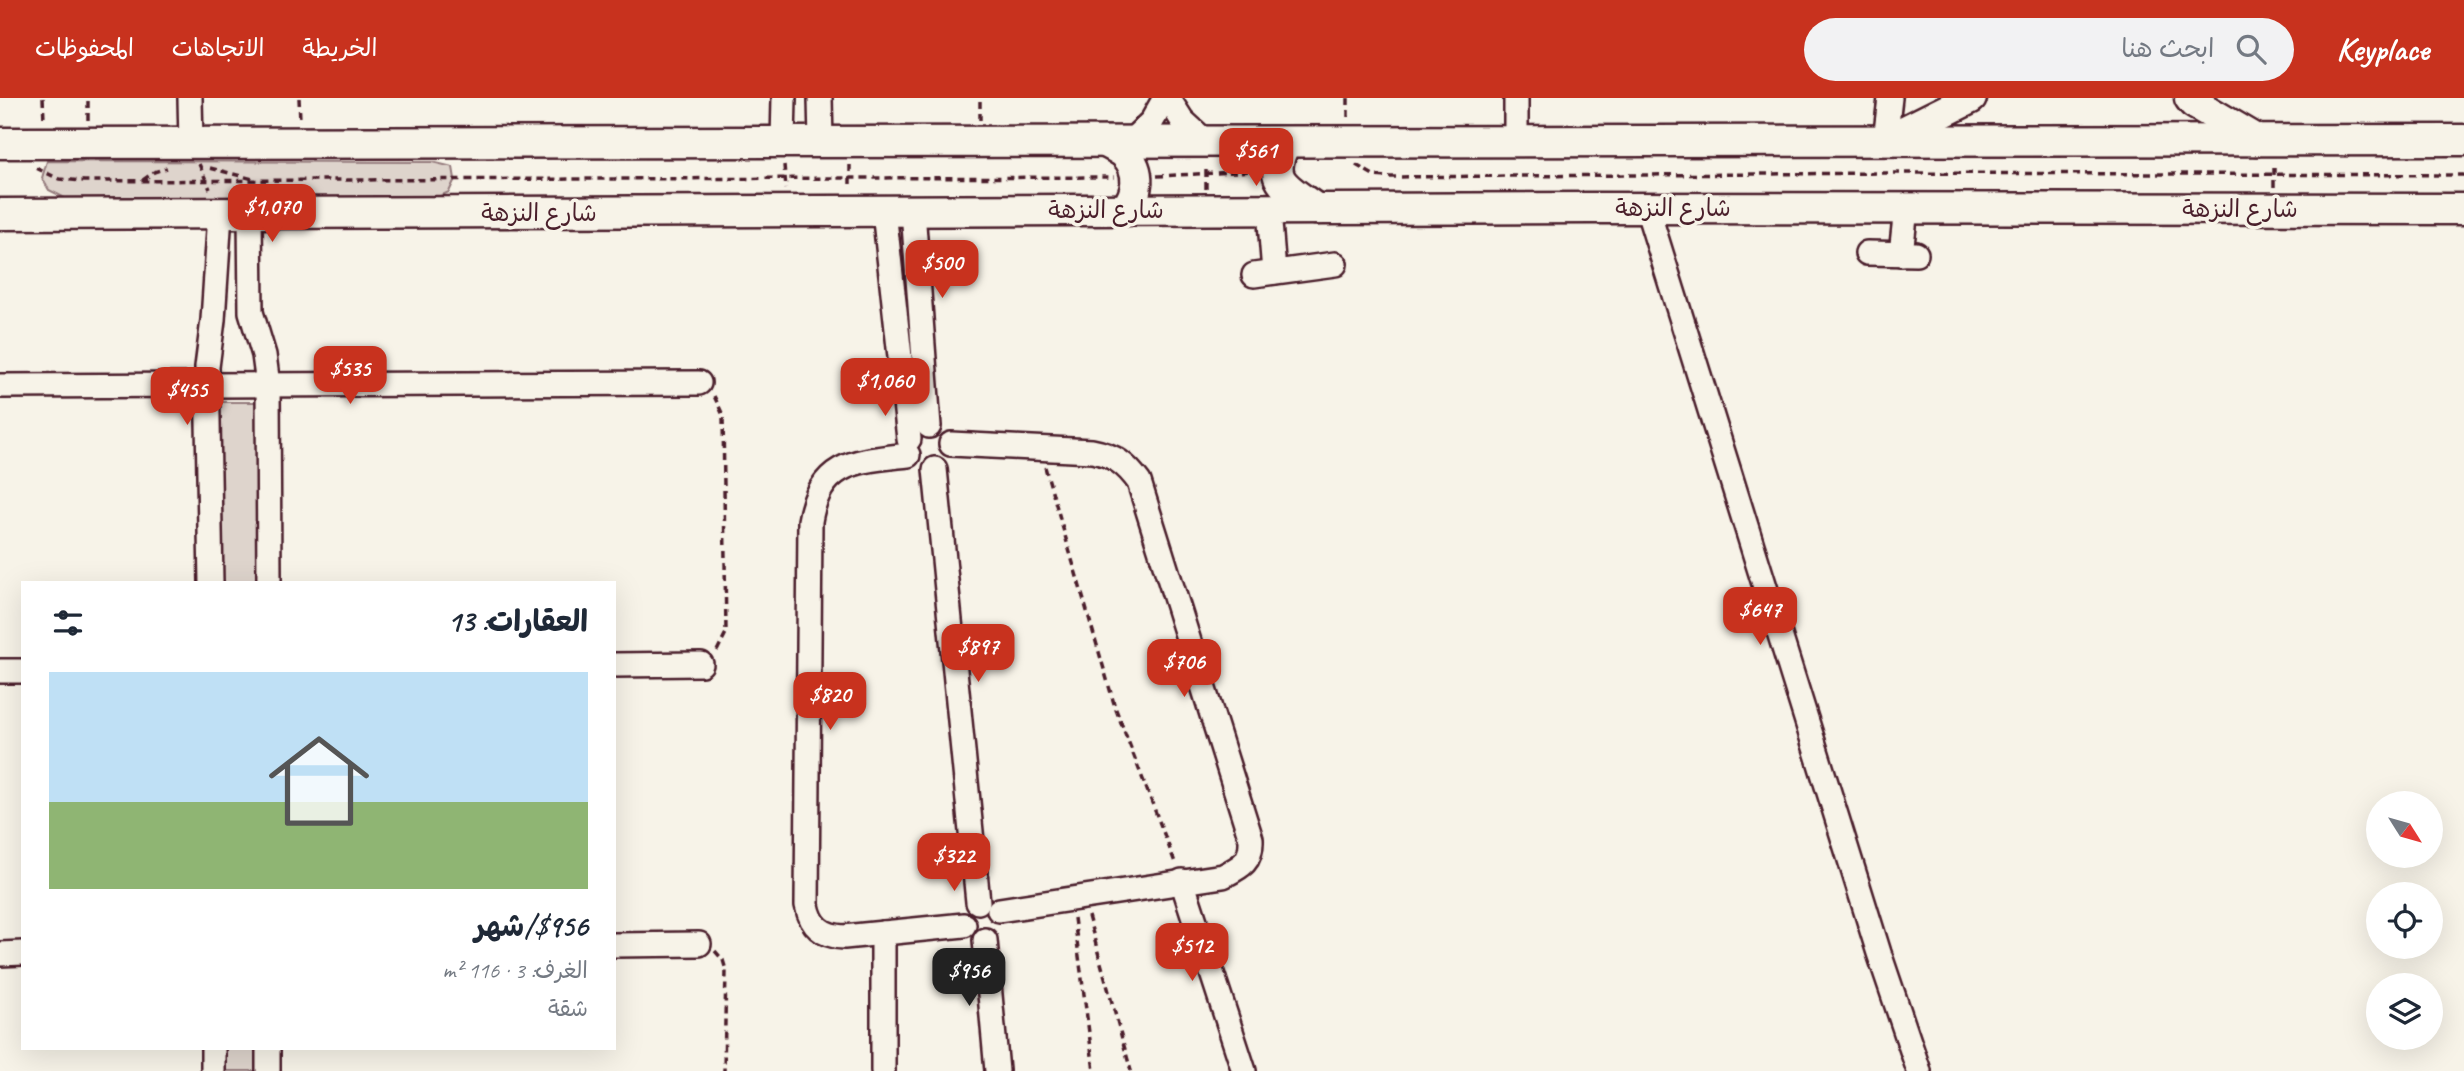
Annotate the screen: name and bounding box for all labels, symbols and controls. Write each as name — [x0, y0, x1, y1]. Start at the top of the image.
search box — [1804, 18, 2294, 81]
text: Keyplace — [2336, 28, 2429, 70]
icon: search — [2232, 30, 2270, 68]
text: ابحث هنا — [2121, 32, 2214, 65]
text: المحفوظات — [35, 33, 134, 63]
text: الاتجاهات — [172, 33, 265, 63]
text: الخريطة — [303, 33, 377, 63]
pin: $561 — [1215, 129, 1297, 188]
text: $561 — [1235, 136, 1277, 165]
pin: $1,070 — [215, 184, 329, 244]
text: $1,070 — [244, 192, 300, 221]
street label: شارع النزهة — [1615, 193, 1731, 225]
street label: شارع النزهة — [2182, 194, 2298, 226]
street label: شارع النزهة — [1048, 195, 1164, 227]
street label: شارع النزهة — [481, 198, 597, 230]
pin: $500 — [901, 240, 983, 300]
text: $500 — [921, 248, 963, 277]
pin: $535 — [309, 346, 391, 406]
text: $535 — [330, 354, 370, 383]
pin: $1,060 — [828, 358, 942, 418]
text: $1,060 — [857, 366, 913, 395]
pin: $455 — [146, 368, 228, 427]
text: $455 — [167, 375, 207, 404]
pin: $647 — [1719, 588, 1801, 647]
text: $647 — [1739, 595, 1781, 624]
text: العقارات: 13 — [447, 602, 588, 640]
icon: filters — [49, 604, 87, 642]
pin: $897 — [937, 624, 1019, 684]
text: $897 — [957, 632, 999, 661]
pin: $706 — [1143, 640, 1225, 699]
text: $706 — [1163, 647, 1205, 676]
pin: $820 — [789, 672, 871, 732]
text: $820 — [809, 680, 851, 709]
icon: home — [256, 718, 382, 844]
north arrow — [2366, 791, 2443, 868]
map controls — [2366, 791, 2443, 1050]
pin: $322 — [913, 834, 995, 893]
text: $322 — [933, 841, 975, 870]
button: locate — [2366, 882, 2443, 959]
text: $956/شهر — [474, 907, 588, 945]
pin: $512 — [1151, 924, 1233, 983]
text: $512 — [1171, 931, 1213, 960]
pin: $956 — [928, 948, 1010, 1008]
text: الغرف: 3 · 116 m² — [442, 956, 588, 985]
text: $956 — [948, 956, 990, 985]
button: layers — [2366, 973, 2443, 1050]
text: شقة — [548, 994, 588, 1023]

